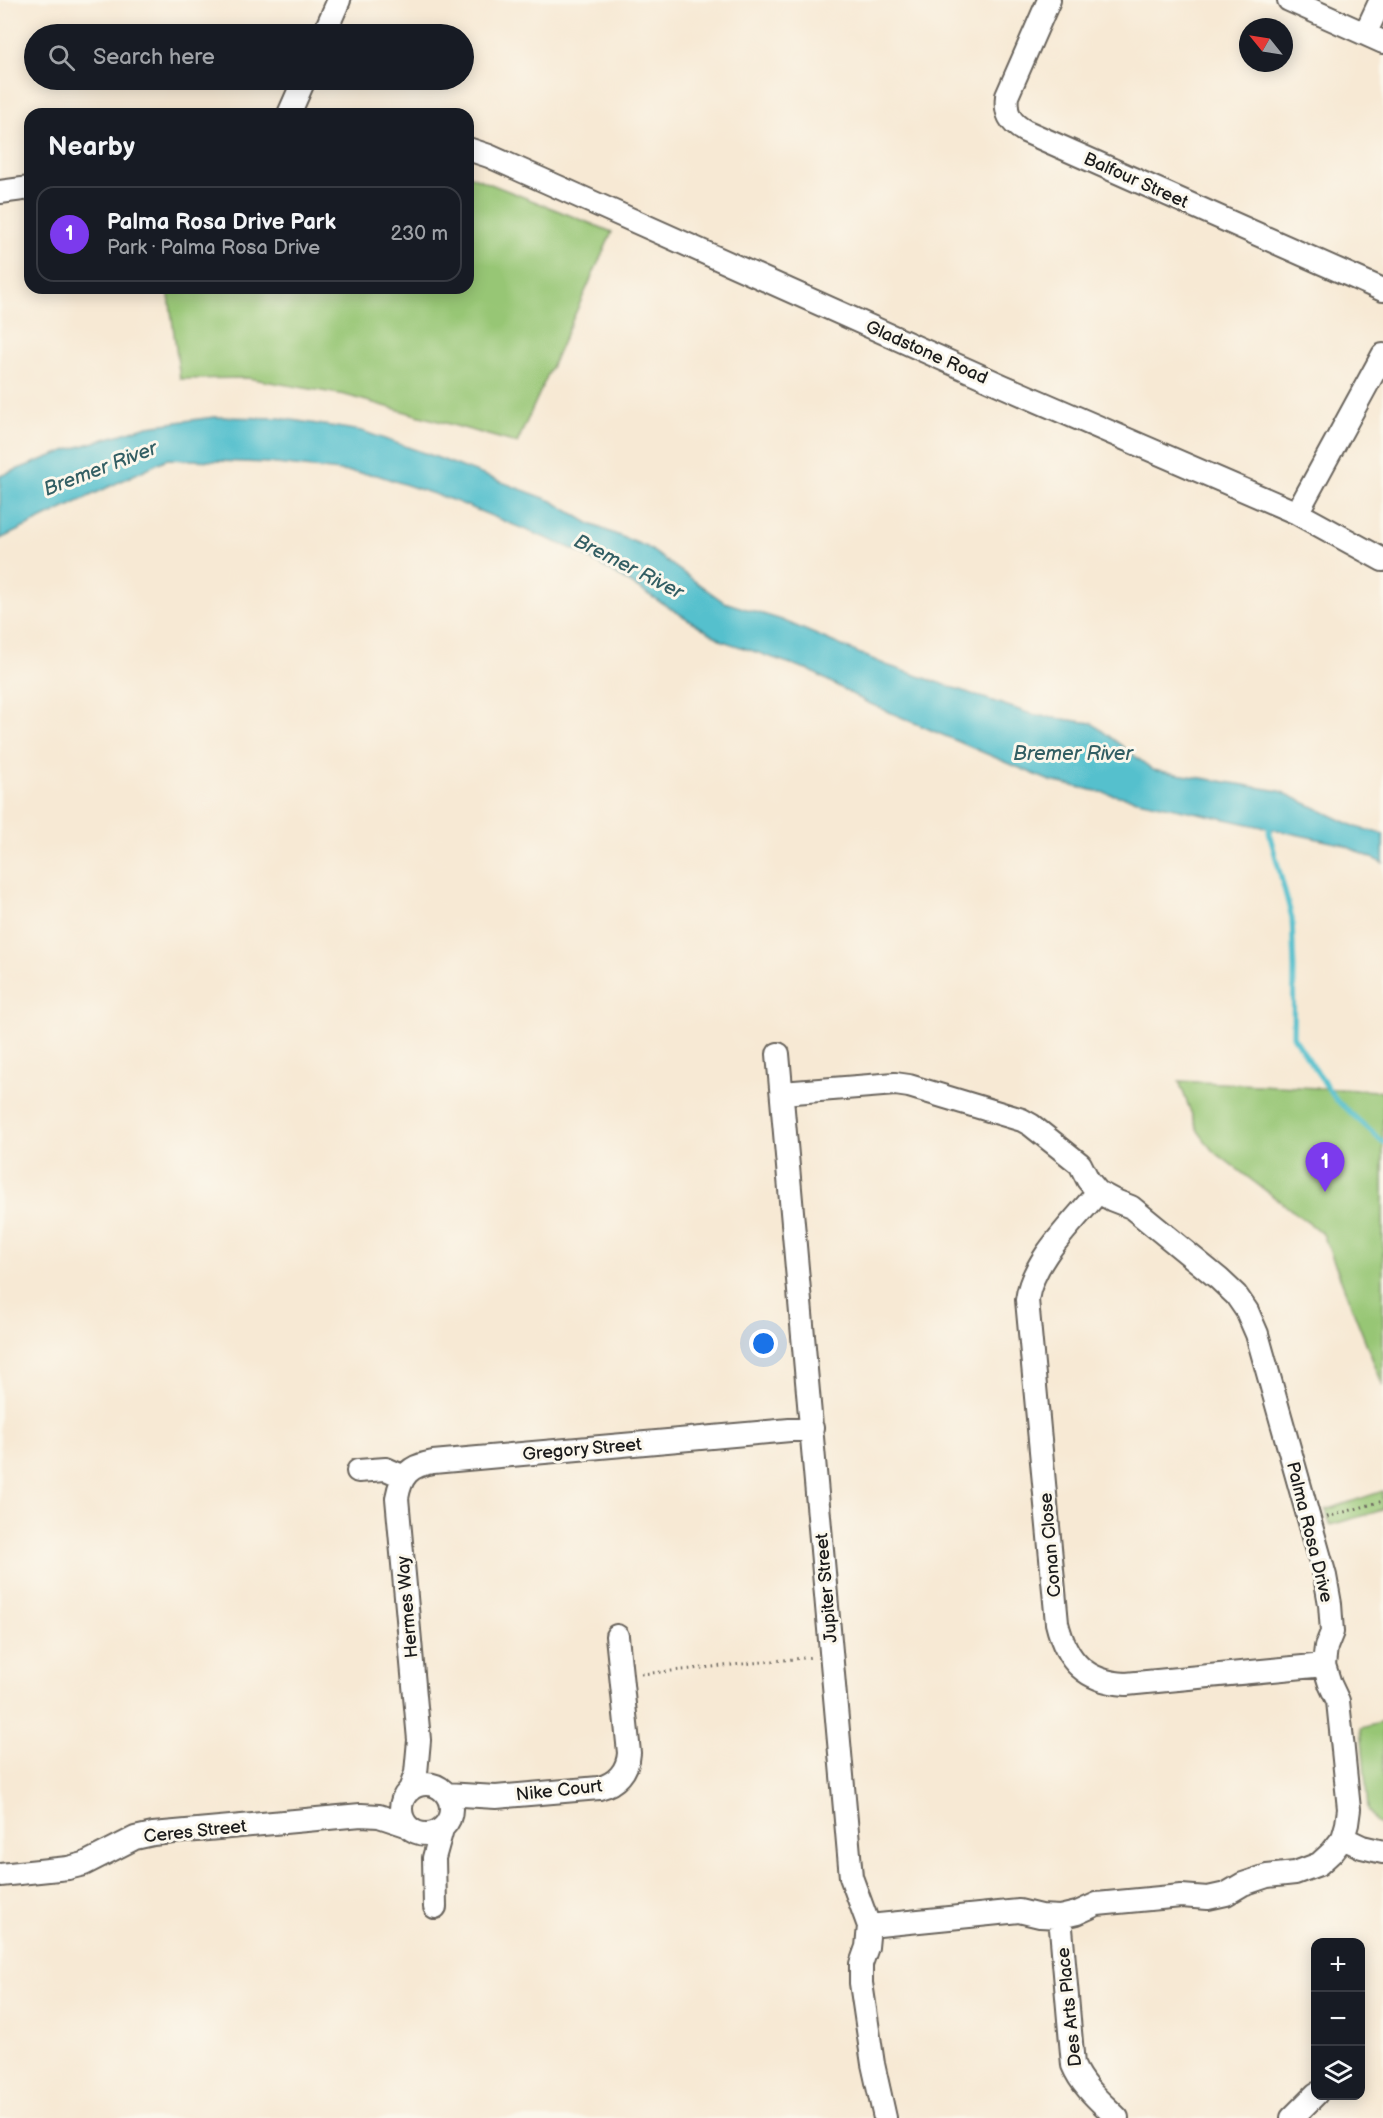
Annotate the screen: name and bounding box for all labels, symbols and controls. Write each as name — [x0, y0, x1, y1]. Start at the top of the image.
north arrow — [1239, 18, 1293, 72]
search box — [24, 24, 474, 90]
icon: search — [45, 41, 78, 74]
text: Search here — [93, 44, 215, 71]
text: Nearby — [48, 132, 135, 163]
street label: Balfour Street — [1080, 148, 1192, 213]
text: Palma Rosa Drive Park — [107, 209, 336, 236]
text: 1 — [65, 222, 74, 246]
text: 230 m — [391, 222, 448, 246]
text: Park · Palma Rosa Drive — [107, 236, 320, 260]
street label: Gladstone Road — [863, 316, 991, 389]
water label: Bremer River — [40, 436, 162, 502]
water label: Bremer River — [570, 529, 689, 605]
water label: Bremer River — [1013, 742, 1134, 766]
pin: 1 — [1306, 1142, 1344, 1192]
your location — [749, 1329, 778, 1358]
street label: Gregory Street — [522, 1434, 643, 1465]
street label: Palma Rosa Drive — [1282, 1460, 1337, 1605]
street label: Conan Close — [1035, 1491, 1066, 1598]
street label: Jupiter Street — [811, 1532, 842, 1644]
street label: Hermes Way — [392, 1554, 422, 1659]
street label: Nike Court — [515, 1775, 604, 1805]
street label: Ceres Street — [143, 1816, 248, 1847]
map controls — [1311, 1938, 1365, 2100]
button: + — [1311, 1938, 1365, 1992]
street label: Des Arts Place — [1053, 1946, 1086, 2068]
button: − — [1311, 1992, 1365, 2046]
button: layers — [1311, 2046, 1365, 2100]

